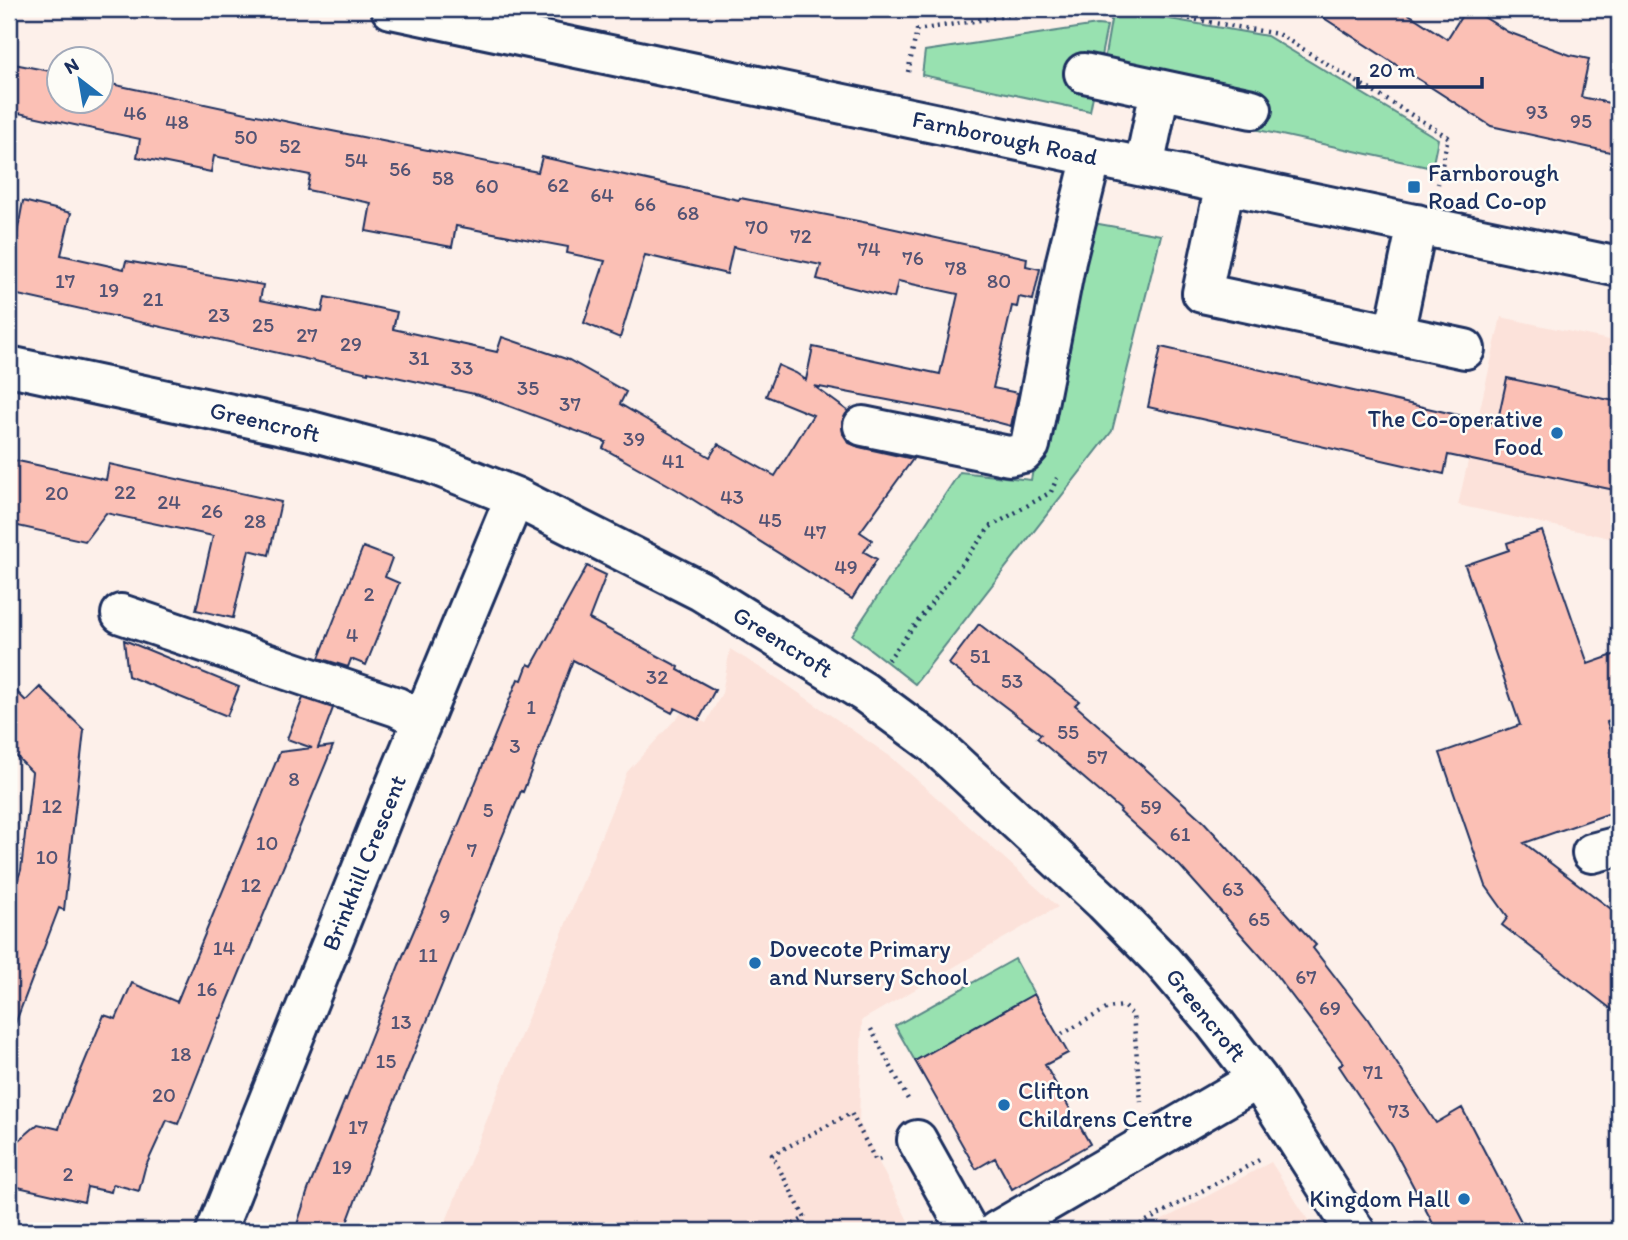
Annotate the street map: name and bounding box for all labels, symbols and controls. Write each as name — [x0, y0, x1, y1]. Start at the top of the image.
north arrow — [46, 46, 116, 116]
scale bar — [1358, 46, 1483, 90]
text: N — [60, 53, 83, 79]
text: 20 m — [1369, 57, 1416, 82]
house number: 93 — [1526, 99, 1548, 124]
house number: 46 — [123, 100, 147, 125]
street label: Farnborough Road — [910, 104, 1100, 171]
house number: 95 — [1570, 108, 1592, 133]
house number: 48 — [165, 109, 189, 134]
house number: 50 — [234, 124, 258, 149]
house number: 52 — [279, 133, 301, 158]
house number: 54 — [344, 147, 368, 172]
house number: 56 — [389, 156, 411, 181]
place label: Farnborough Road Co-op — [1428, 158, 1559, 215]
house number: 58 — [432, 165, 454, 190]
house number: 62 — [547, 172, 569, 197]
house number: 60 — [475, 173, 499, 198]
marker: Farnborough Road Co-op — [1406, 179, 1422, 195]
house number: 64 — [590, 182, 614, 207]
house number: 66 — [634, 191, 656, 216]
house number: 68 — [677, 200, 699, 225]
house number: 70 — [745, 214, 769, 239]
house number: 72 — [790, 223, 812, 248]
house number: 74 — [857, 236, 881, 261]
house number: 76 — [902, 245, 924, 270]
house number: 78 — [945, 255, 967, 280]
house number: 17 — [55, 268, 75, 293]
house number: 80 — [987, 268, 1011, 293]
house number: 19 — [99, 277, 119, 302]
house number: 21 — [143, 286, 164, 311]
house number: 23 — [208, 302, 230, 327]
house number: 25 — [252, 312, 274, 337]
house number: 27 — [296, 322, 318, 347]
house number: 29 — [340, 331, 362, 356]
house number: 31 — [408, 345, 430, 370]
house number: 33 — [451, 355, 473, 380]
house number: 35 — [517, 375, 539, 400]
house number: 37 — [559, 391, 581, 416]
street label: Greencroft — [207, 395, 323, 448]
place label: The Co-operative Food — [1368, 404, 1543, 461]
marker: The Co-operative Food — [1549, 425, 1565, 441]
house number: 39 — [623, 426, 645, 451]
house number: 41 — [662, 448, 684, 473]
house number: 22 — [114, 479, 136, 504]
house number: 20 — [45, 480, 69, 505]
house number: 43 — [720, 484, 744, 509]
house number: 24 — [157, 489, 181, 514]
house number: 26 — [201, 498, 223, 523]
house number: 45 — [758, 507, 782, 532]
house number: 28 — [244, 508, 266, 533]
house number: 47 — [803, 519, 827, 544]
house number: 49 — [834, 554, 858, 579]
house number: 2 — [363, 581, 375, 606]
street label: Greencroft — [728, 600, 839, 684]
house number: 4 — [346, 622, 359, 647]
house number: 51 — [970, 643, 991, 668]
house number: 32 — [646, 664, 668, 689]
house number: 53 — [1001, 668, 1023, 693]
house number: 1 — [526, 694, 536, 719]
house number: 55 — [1057, 719, 1079, 744]
house number: 3 — [509, 733, 521, 758]
house number: 57 — [1086, 744, 1108, 769]
house number: 8 — [288, 766, 300, 791]
street label: Brinkhill Crescent — [315, 771, 412, 955]
house number: 12 — [42, 793, 62, 818]
house number: 59 — [1140, 794, 1162, 819]
house number: 5 — [482, 797, 494, 822]
house number: 61 — [1170, 821, 1191, 846]
house number: 10 — [256, 830, 278, 855]
house number: 7 — [467, 837, 477, 862]
house number: 10 — [36, 844, 58, 869]
house number: 12 — [241, 872, 261, 897]
house number: 63 — [1222, 876, 1244, 901]
house number: 9 — [440, 903, 450, 928]
house number: 65 — [1248, 906, 1270, 931]
place label: Dovecote Primary and Nursery School — [769, 934, 969, 991]
house number: 14 — [213, 935, 236, 960]
house number: 11 — [418, 942, 438, 967]
marker: Dovecote Primary and Nursery School — [747, 955, 763, 971]
street label: Greencroft — [1160, 962, 1253, 1067]
house number: 67 — [1295, 964, 1317, 989]
house number: 16 — [197, 976, 217, 1001]
house number: 69 — [1319, 995, 1341, 1020]
house number: 13 — [390, 1009, 412, 1034]
house number: 18 — [170, 1041, 192, 1066]
house number: 15 — [376, 1048, 396, 1073]
house number: 71 — [1363, 1059, 1383, 1084]
place label: Clifton Childrens Centre — [1018, 1076, 1193, 1133]
house number: 20 — [152, 1082, 176, 1107]
marker: Clifton Childrens Centre — [996, 1097, 1012, 1113]
house number: 73 — [1388, 1098, 1410, 1123]
house number: 17 — [348, 1114, 368, 1139]
house number: 19 — [332, 1154, 352, 1179]
house number: 2 — [62, 1161, 74, 1186]
place label: Kingdom Hall — [1309, 1184, 1450, 1213]
marker: Kingdom Hall — [1456, 1191, 1472, 1207]

